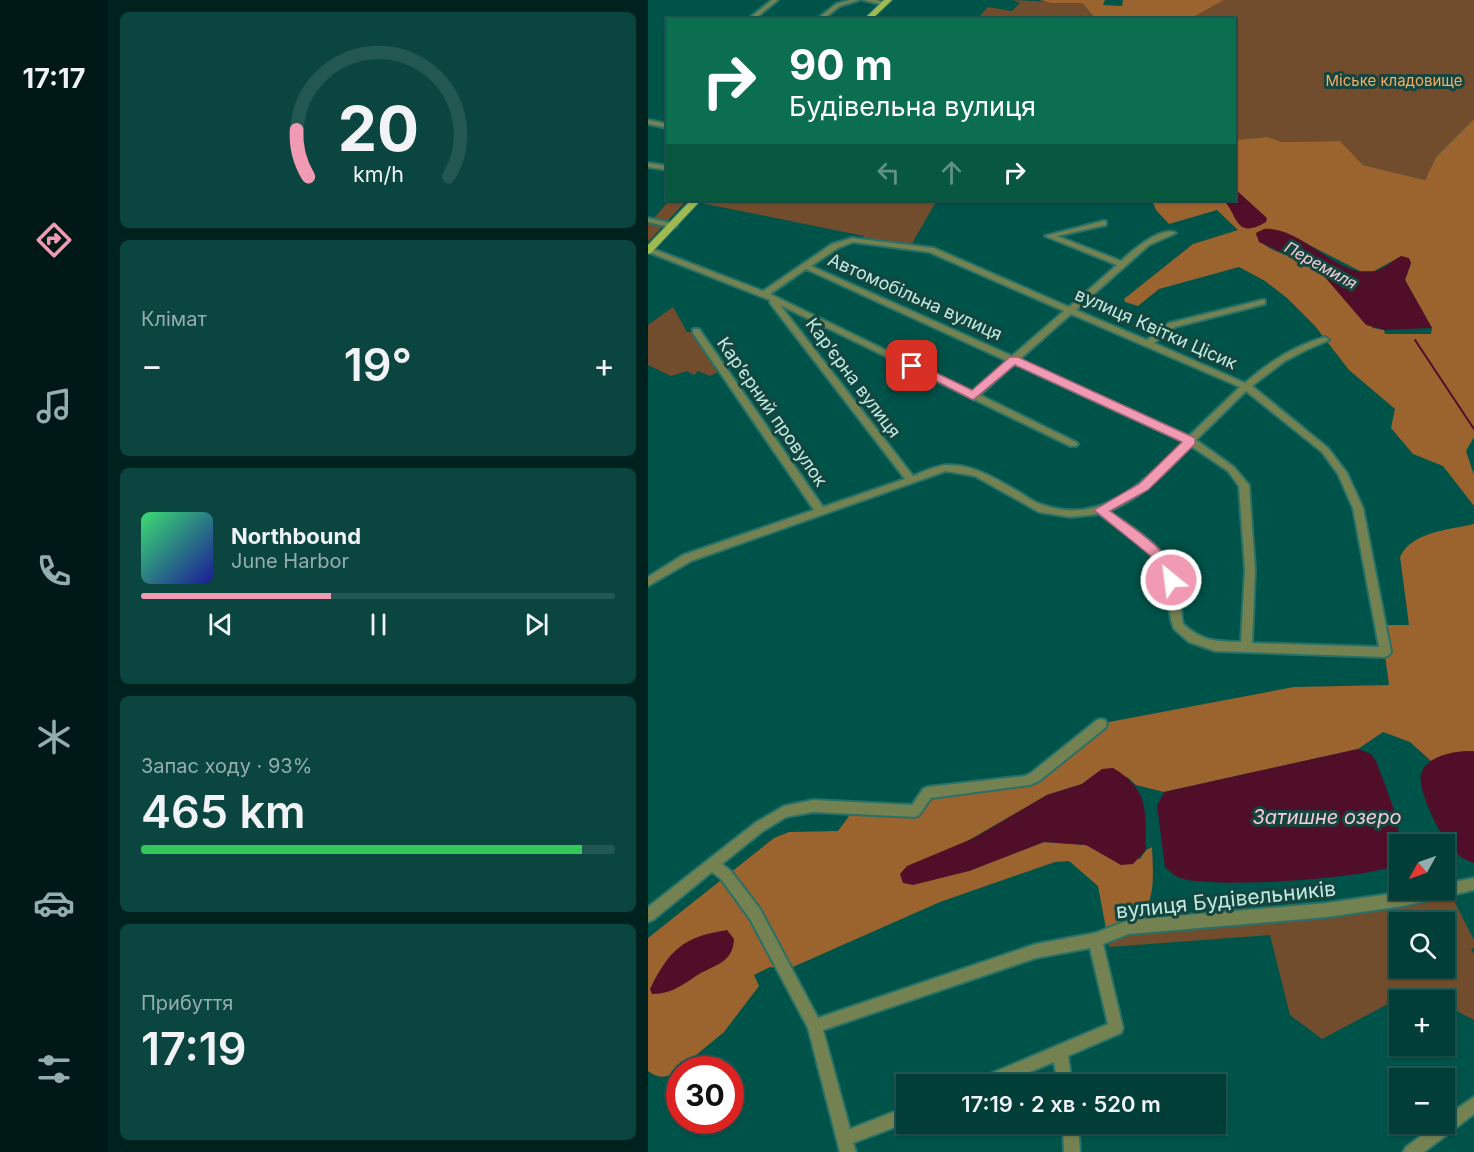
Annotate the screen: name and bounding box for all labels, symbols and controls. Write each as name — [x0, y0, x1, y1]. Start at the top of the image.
text: 90 m — [789, 39, 893, 90]
icon: right — [690, 42, 768, 120]
text: 17:17 — [23, 62, 85, 95]
park label: Міське кладовище — [1326, 71, 1462, 90]
text: Будівельна вулиця — [789, 90, 1036, 123]
text: 20 — [337, 91, 419, 166]
icon: left — [872, 156, 905, 189]
icon: ahead — [935, 156, 968, 189]
icon: right — [998, 156, 1031, 189]
text: km/h — [353, 161, 403, 187]
icon: directions — [33, 219, 75, 261]
water label: Перемиля — [1281, 237, 1361, 293]
street label: Автомобільна вулиця — [825, 249, 1006, 344]
street label: вулиця Квітки Цісик — [1072, 283, 1241, 374]
text: Клімат — [141, 307, 207, 331]
street label: Карʼєрна вулиця — [802, 314, 905, 442]
street label: Карʼєрний провулок — [713, 333, 832, 491]
text: 19° — [344, 337, 412, 392]
pin — [886, 340, 937, 391]
text: − — [141, 345, 163, 385]
text: + — [593, 345, 615, 385]
icon: arrive — [895, 349, 928, 382]
icon: music — [33, 385, 75, 427]
text: Northbound — [231, 523, 361, 549]
position arrow — [1139, 548, 1203, 612]
text: June Harbor — [231, 549, 349, 573]
icon: phone — [33, 550, 75, 592]
icon: previous — [204, 608, 237, 641]
icon: pause — [362, 608, 395, 641]
icon: next — [520, 608, 553, 641]
icon: climate — [33, 716, 75, 758]
text: Запас ходу · 93% — [141, 754, 312, 778]
text: 465 km — [141, 784, 306, 839]
water label: Затишне озеро — [1252, 805, 1402, 829]
north arrow — [1389, 834, 1455, 900]
map controls — [1389, 834, 1455, 1134]
street label: вулиця Будівельників — [1115, 876, 1337, 923]
icon: car — [33, 882, 75, 924]
button: search — [1389, 912, 1455, 978]
button: + — [1389, 990, 1455, 1056]
text: Прибуття — [141, 991, 233, 1015]
text: 17:19 — [141, 1021, 247, 1076]
icon: filters — [33, 1048, 75, 1090]
speed limit sign: 30 — [666, 1056, 744, 1134]
button: − — [1389, 1068, 1455, 1134]
text: 17:19 · 2 хв · 520 m — [961, 1091, 1161, 1117]

